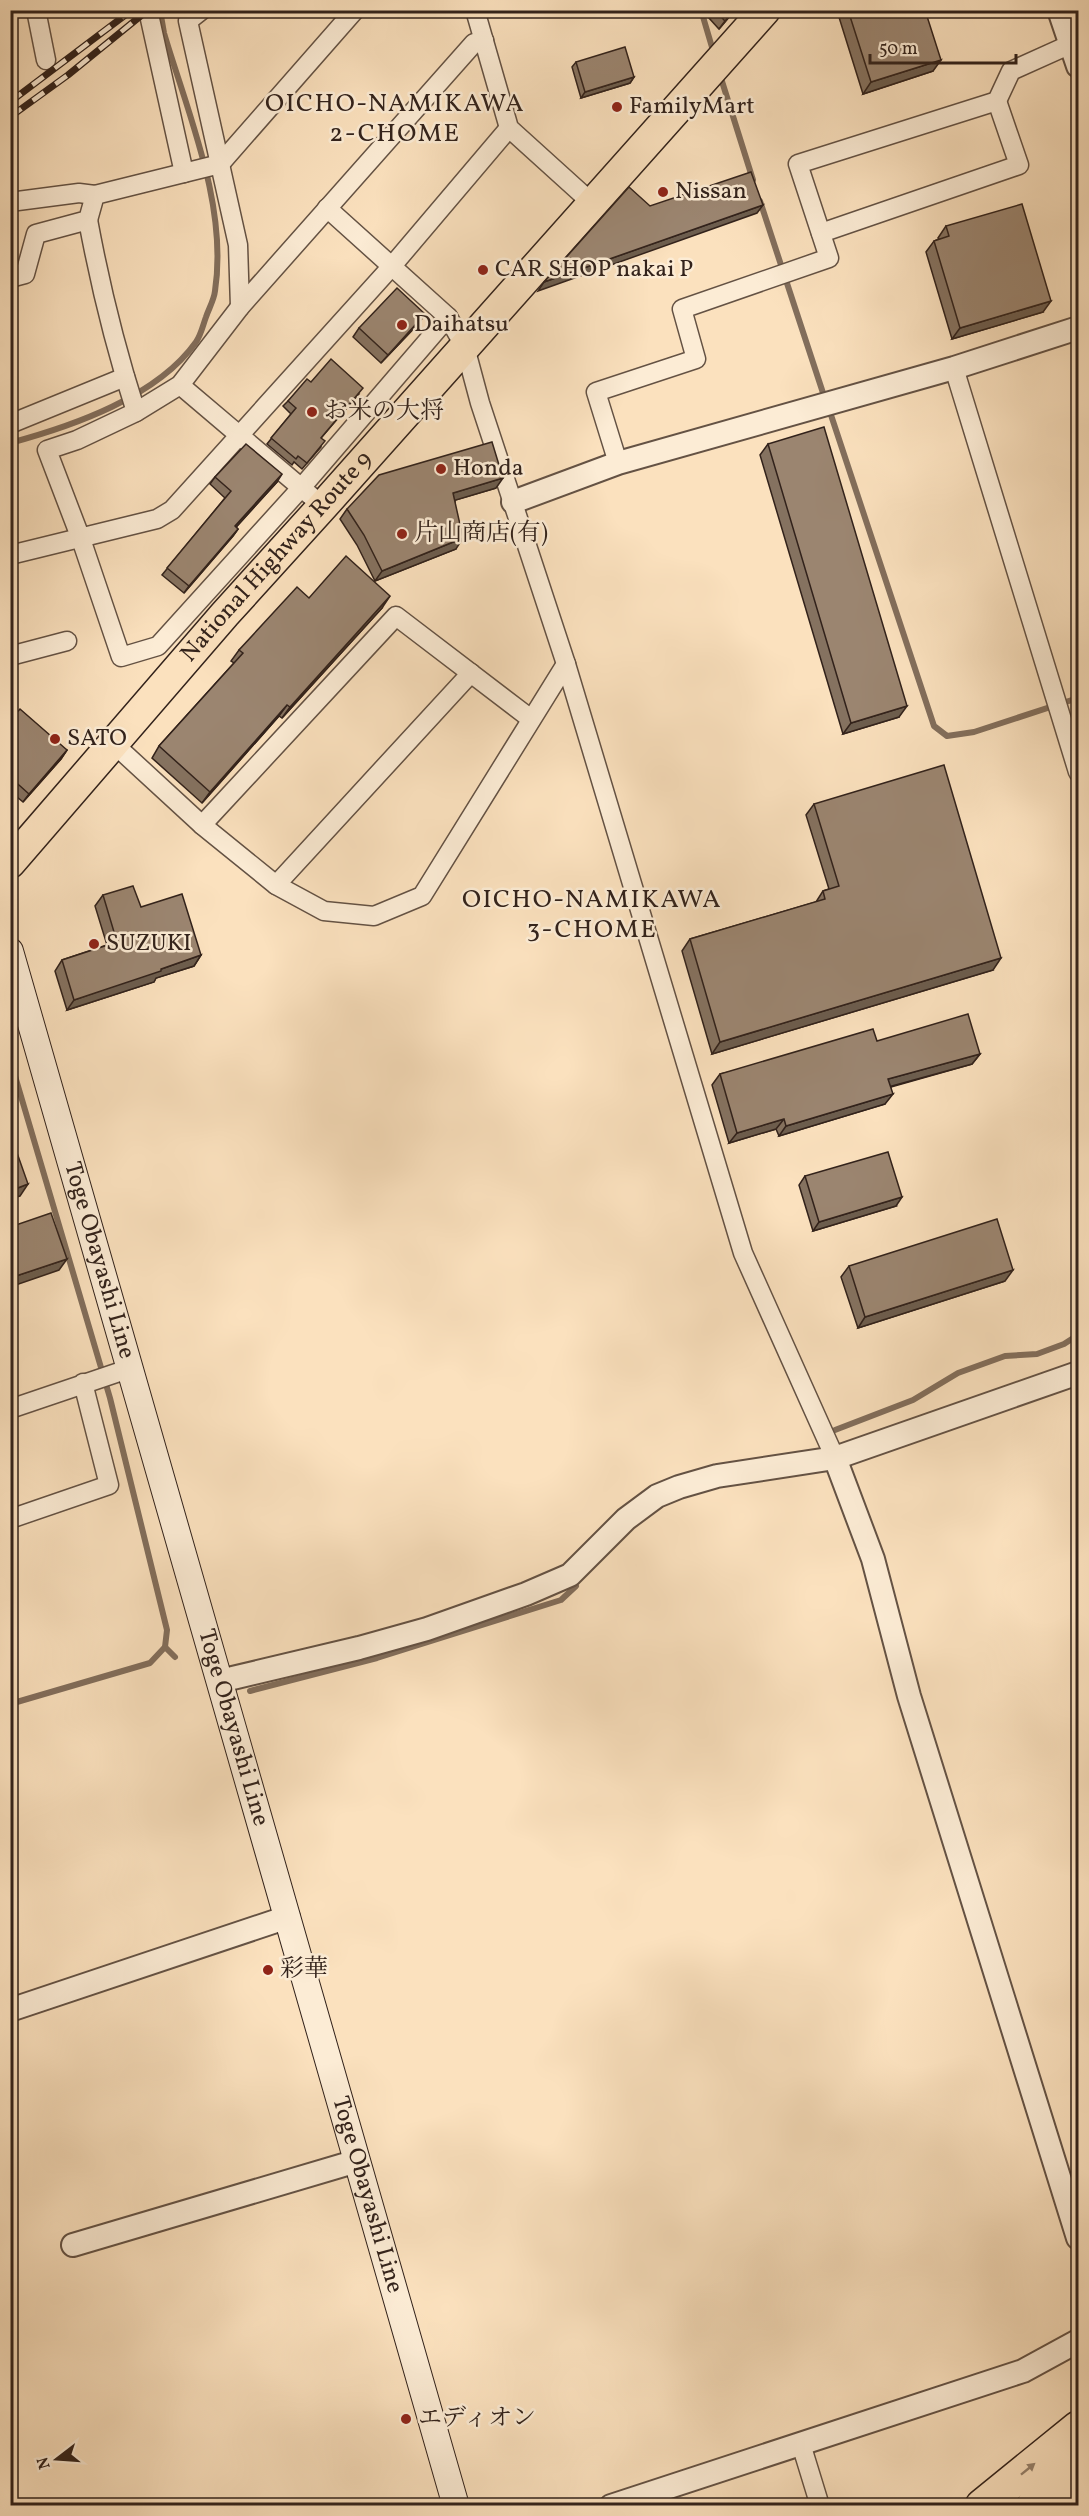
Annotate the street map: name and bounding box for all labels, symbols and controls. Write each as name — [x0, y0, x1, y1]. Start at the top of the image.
scale bar — [870, 27, 1016, 65]
text: 50 m — [879, 37, 918, 62]
district label: OICHO-NAMIKAWA 2-CHOME — [265, 86, 525, 152]
place label: FamilyMart — [629, 90, 755, 124]
marker: FamilyMart — [610, 100, 624, 114]
place label: Nissan — [675, 175, 747, 209]
marker: Nissan — [656, 185, 670, 199]
place label: CAR SHOP nakai P — [495, 253, 693, 287]
marker: CAR SHOP nakai P — [476, 263, 490, 277]
place label: Daihatsu — [414, 308, 509, 342]
marker: Daihatsu — [395, 318, 409, 332]
place label: お米の大将 — [324, 395, 444, 429]
marker: お米の大将 — [305, 405, 319, 419]
street label: National Highway Route 9 — [173, 444, 381, 670]
place label: Honda — [453, 452, 524, 486]
marker: Honda — [434, 462, 448, 476]
place label: 片山商店(有) — [414, 517, 548, 551]
marker: 片山商店(有) — [395, 527, 409, 541]
place label: SATO — [67, 722, 127, 756]
marker: SATO — [48, 732, 62, 746]
district label: OICHO-NAMIKAWA 3-CHOME — [462, 882, 722, 948]
place label: SUZUKI — [106, 927, 192, 961]
marker: SUZUKI — [87, 937, 101, 951]
street label: Toge Obayashi Line — [54, 1158, 143, 1363]
street label: Toge Obayashi Line — [188, 1625, 277, 1830]
place label: 彩華 — [280, 1953, 328, 1987]
marker: 彩華 — [261, 1963, 275, 1977]
street label: Toge Obayashi Line — [322, 2092, 411, 2297]
place label: エディオン — [418, 2402, 536, 2436]
marker: エディオン — [399, 2412, 413, 2426]
north arrow — [27, 2429, 87, 2489]
text: N — [32, 2454, 57, 2472]
one-way arrow — [1020, 2462, 1036, 2475]

